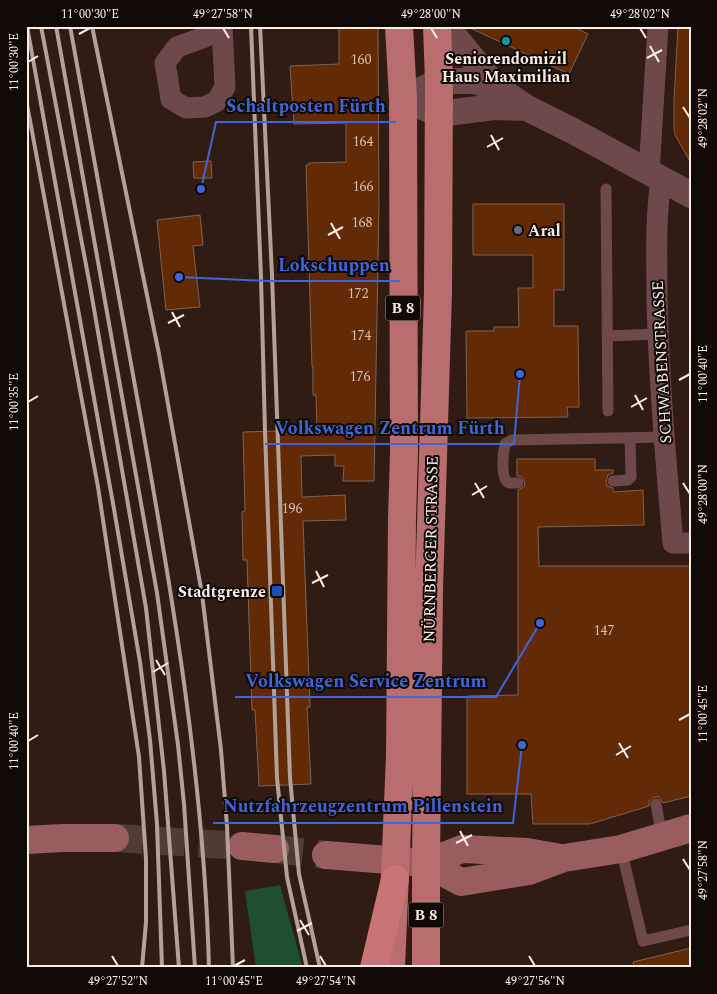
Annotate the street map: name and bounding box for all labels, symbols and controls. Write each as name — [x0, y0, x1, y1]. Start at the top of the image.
text: 11°00'30"E — [61, 5, 119, 24]
text: 49°27'58"N — [193, 5, 253, 24]
text: 49°28'00"N — [401, 5, 461, 24]
text: 49°28'02"N — [610, 5, 670, 24]
text: 11°00'30"E — [5, 33, 24, 91]
marker: Seniorendomizil Haus Maximilian — [500, 35, 512, 47]
place label: Seniorendomizil Haus Maximilian — [442, 47, 570, 89]
house number: 160 — [351, 49, 372, 70]
text: 49°28'02"N — [694, 88, 713, 148]
callout: Schaltposten Fürth — [216, 89, 396, 122]
text: Schaltposten Fürth — [226, 93, 386, 120]
house number: 164 — [353, 131, 374, 152]
house number: 166 — [353, 176, 374, 197]
house number: 168 — [352, 212, 373, 233]
place label: Aral — [528, 219, 561, 243]
marker: Aral — [512, 224, 524, 236]
callout: Lokschuppen — [268, 248, 400, 281]
text: Lokschuppen — [278, 252, 390, 279]
street label: SCHWABENSTRASSE — [646, 280, 678, 444]
house number: 172 — [348, 283, 369, 304]
road number: B 8 — [386, 296, 420, 320]
house number: 174 — [351, 325, 372, 346]
text: 11°00'40"E — [694, 345, 713, 403]
house number: 176 — [350, 366, 371, 387]
text: 11°00'35"E — [5, 373, 24, 431]
callout: Volkswagen Zentrum Fürth — [265, 411, 514, 444]
text: Volkswagen Zentrum Fürth — [275, 415, 505, 442]
street label: NÜRNBERGER STRASSE — [417, 455, 445, 643]
text: 49°28'00"N — [694, 464, 713, 524]
house number: 196 — [282, 498, 303, 519]
place label: Stadtgrenze — [178, 580, 266, 604]
marker: Stadtgrenze — [270, 584, 284, 598]
house number: 147 — [594, 620, 615, 641]
callout: Volkswagen Service Zentrum — [235, 664, 496, 697]
text: Volkswagen Service Zentrum — [245, 668, 487, 695]
text: 11°00'45"E — [694, 685, 713, 743]
text: 11°00'40"E — [5, 712, 24, 770]
callout: Nutzfahrzeugzentrum Pillenstein — [213, 790, 513, 823]
text: Nutzfahrzeugzentrum Pillenstein — [223, 793, 503, 820]
text: 49°27'58"N — [694, 840, 713, 900]
road number: B 8 — [408, 902, 444, 928]
text: 49°27'52"N — [88, 972, 148, 991]
text: 11°00'45"E — [205, 972, 263, 991]
text: 49°27'54"N — [296, 972, 356, 991]
text: 49°27'56"N — [505, 972, 565, 991]

